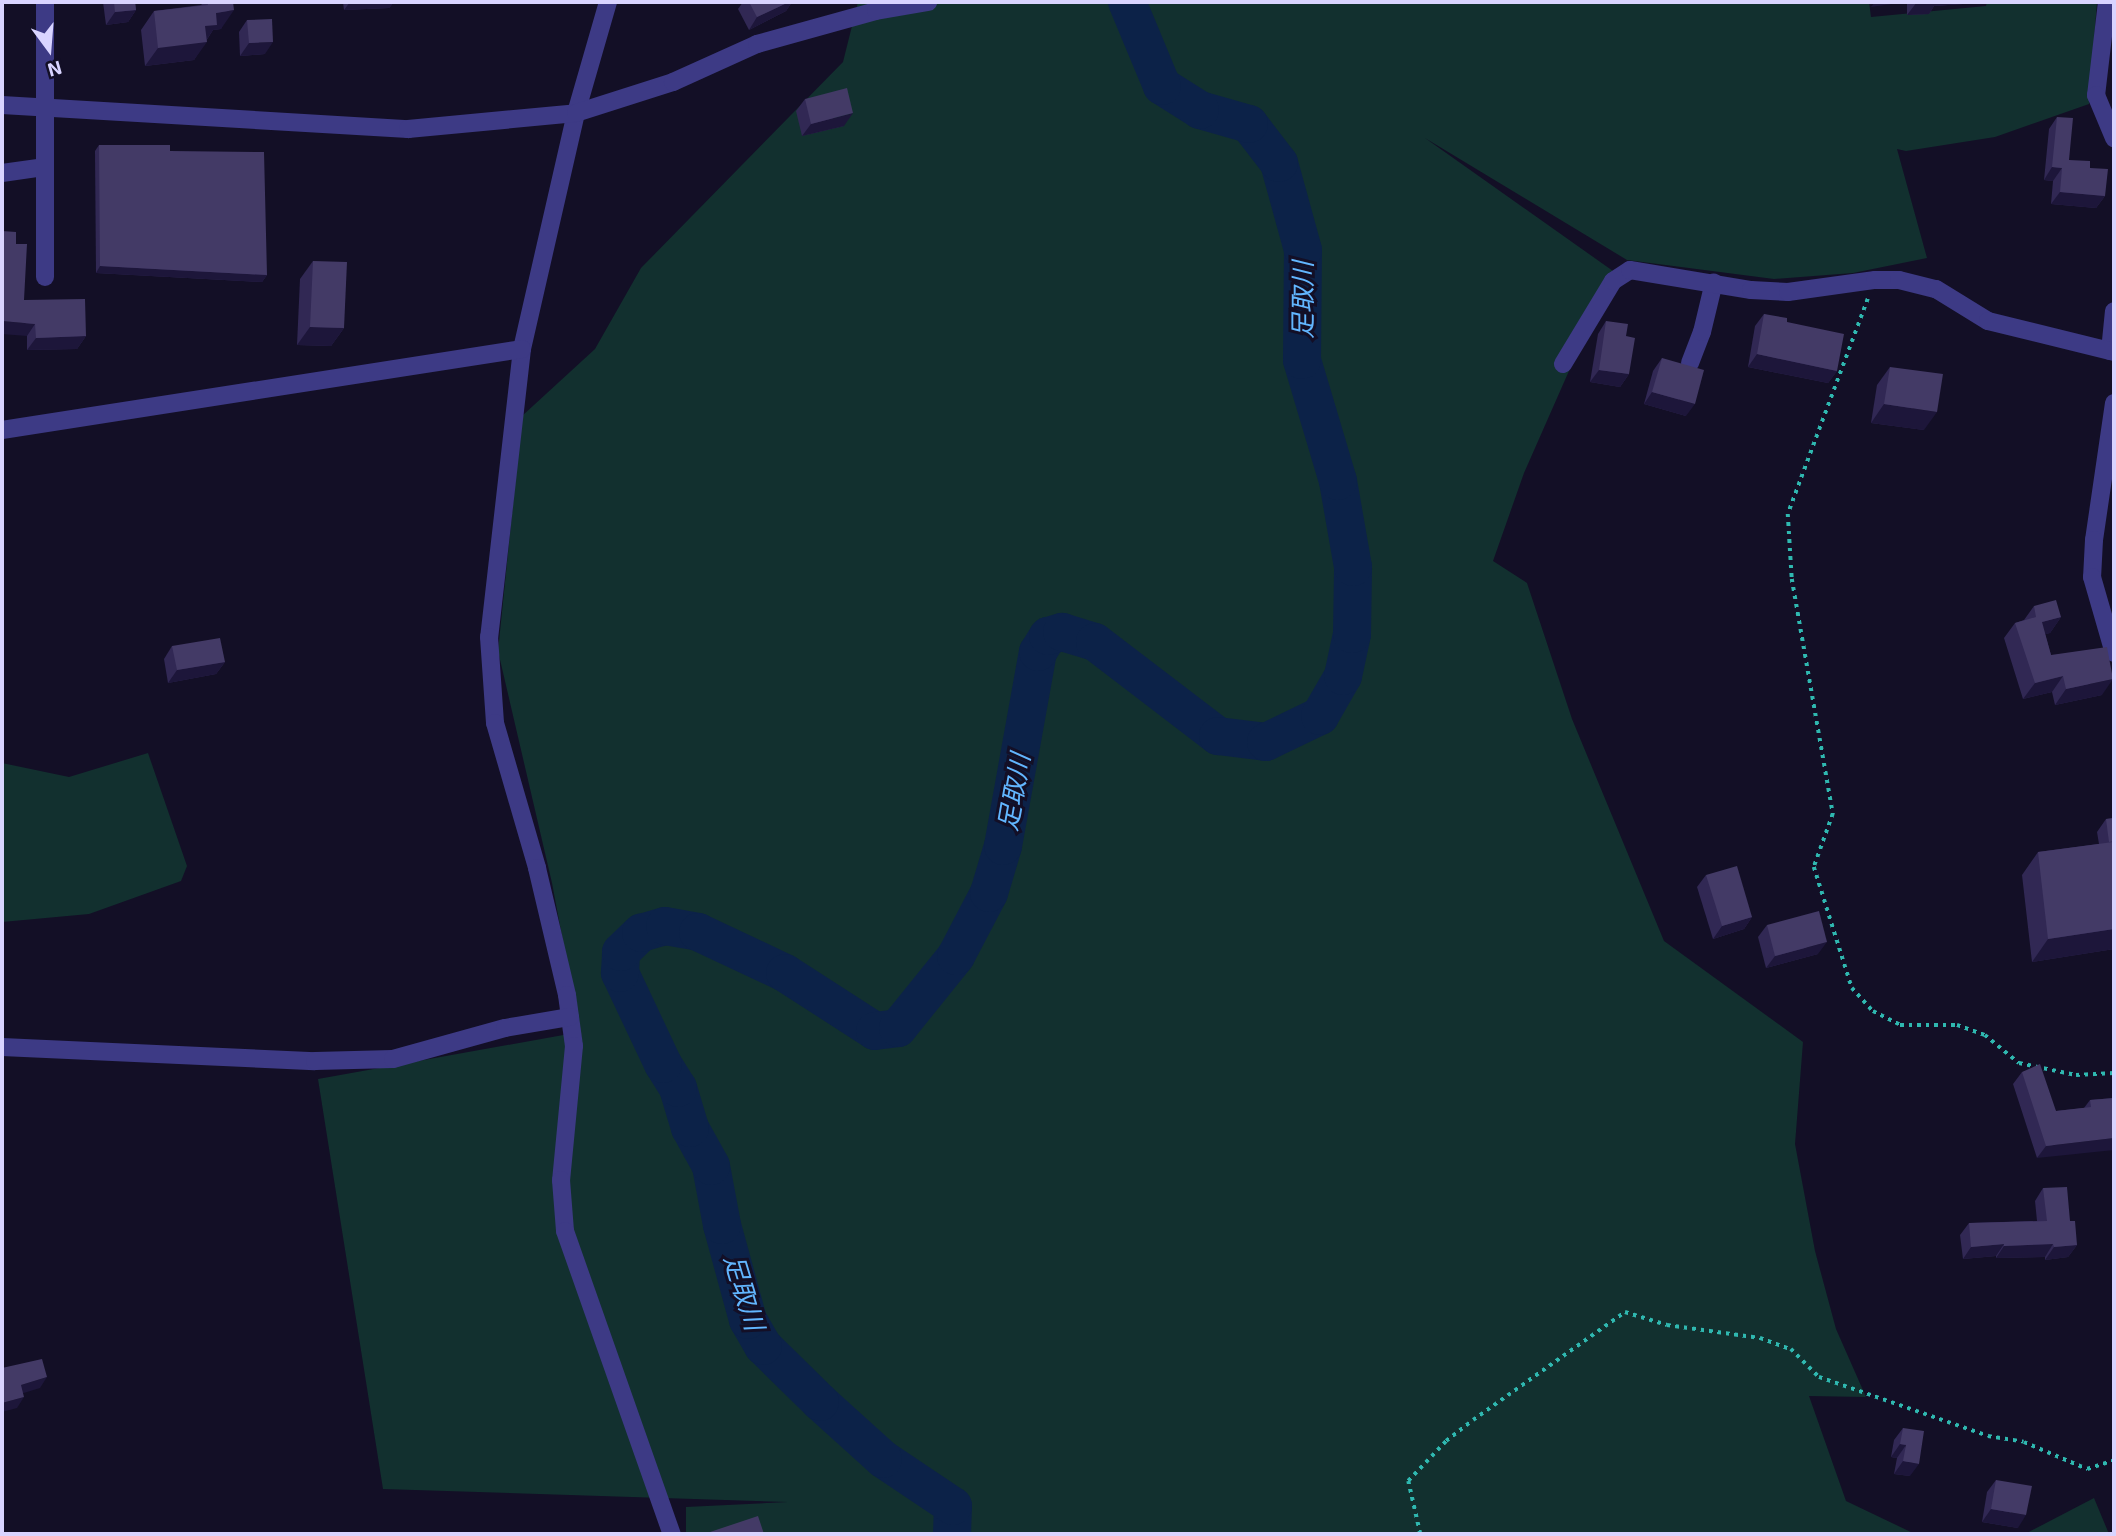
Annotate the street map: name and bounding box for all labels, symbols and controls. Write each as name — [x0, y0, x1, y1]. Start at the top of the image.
north arrow — [14, 14, 84, 84]
text: N — [45, 57, 65, 83]
water label: 足取川 — [1286, 261, 1318, 339]
water label: 足取川 — [991, 751, 1035, 833]
water label: 足取川 — [719, 1250, 771, 1334]

